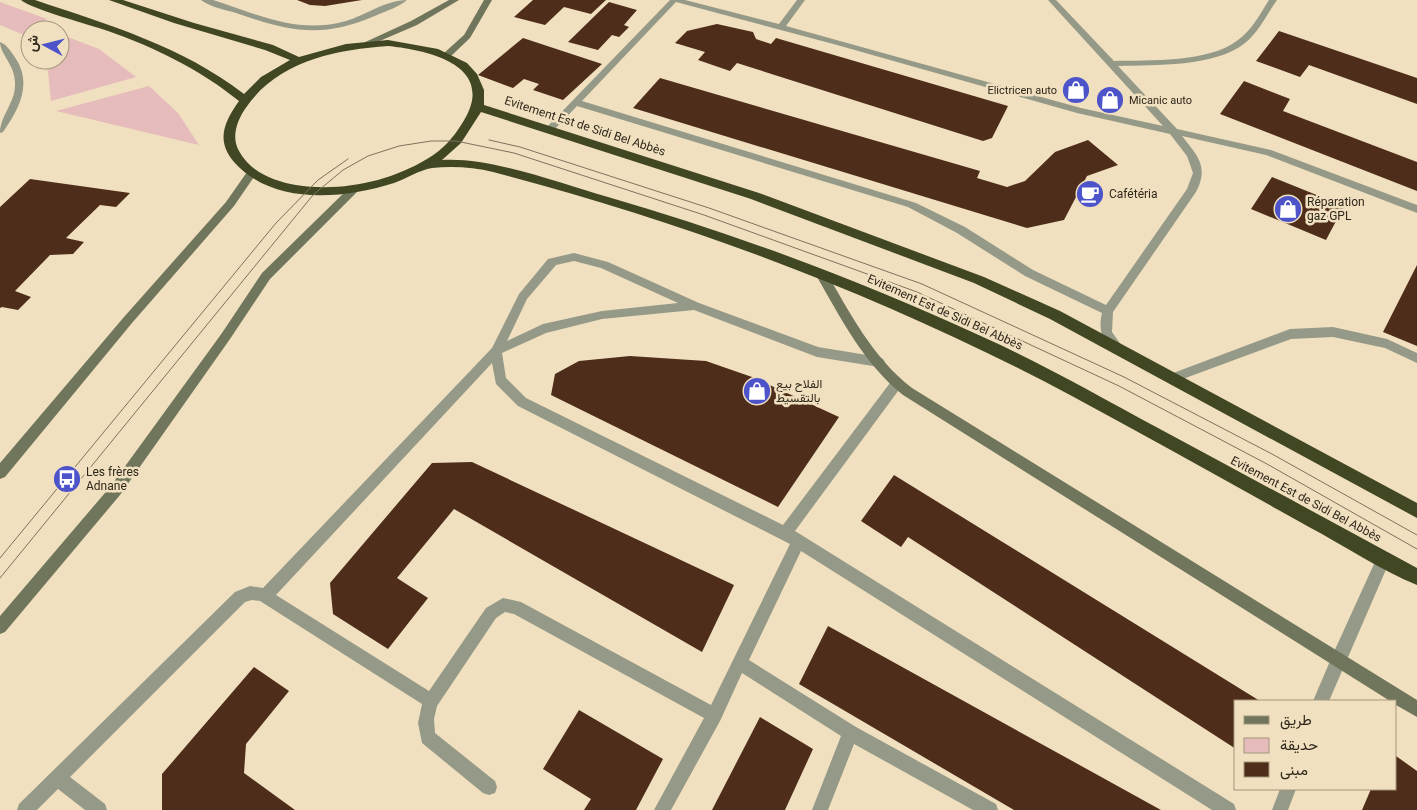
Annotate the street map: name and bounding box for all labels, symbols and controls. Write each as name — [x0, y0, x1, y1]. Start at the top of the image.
north arrow — [20, 20, 70, 70]
text: ش — [23, 34, 42, 53]
shop icon: Elictricen auto — [1061, 75, 1091, 105]
place label: Elictricen auto — [987, 84, 1057, 97]
shop icon: Micanic auto — [1095, 85, 1125, 115]
street label: Evitement Est de Sidi Bel Abbès — [503, 93, 667, 159]
place label: Micanic auto — [1129, 94, 1192, 107]
cafe icon: Cafétéria — [1075, 179, 1105, 209]
place label: Cafétéria — [1109, 187, 1158, 201]
shop icon: Réparation gaz GPL — [1273, 194, 1303, 224]
place label: Réparation gaz GPL — [1307, 195, 1365, 223]
street label: Evitement Est de Sidi Bel Abbès — [865, 271, 1025, 353]
shop icon: الفلاح بيع بالتقسيط — [742, 376, 772, 406]
place label: الفلاح بيع بالتقسيط — [776, 377, 822, 405]
street label: Evitement Est de Sidi Bel Abbès — [1228, 453, 1384, 545]
bus stop icon: Les frères Adnane — [52, 464, 82, 494]
place label: Les frères Adnane — [86, 465, 139, 493]
legend — [1234, 700, 1397, 790]
text: طريق — [1280, 711, 1312, 730]
text: حديقة — [1280, 736, 1318, 754]
text: مبنى — [1280, 761, 1308, 780]

